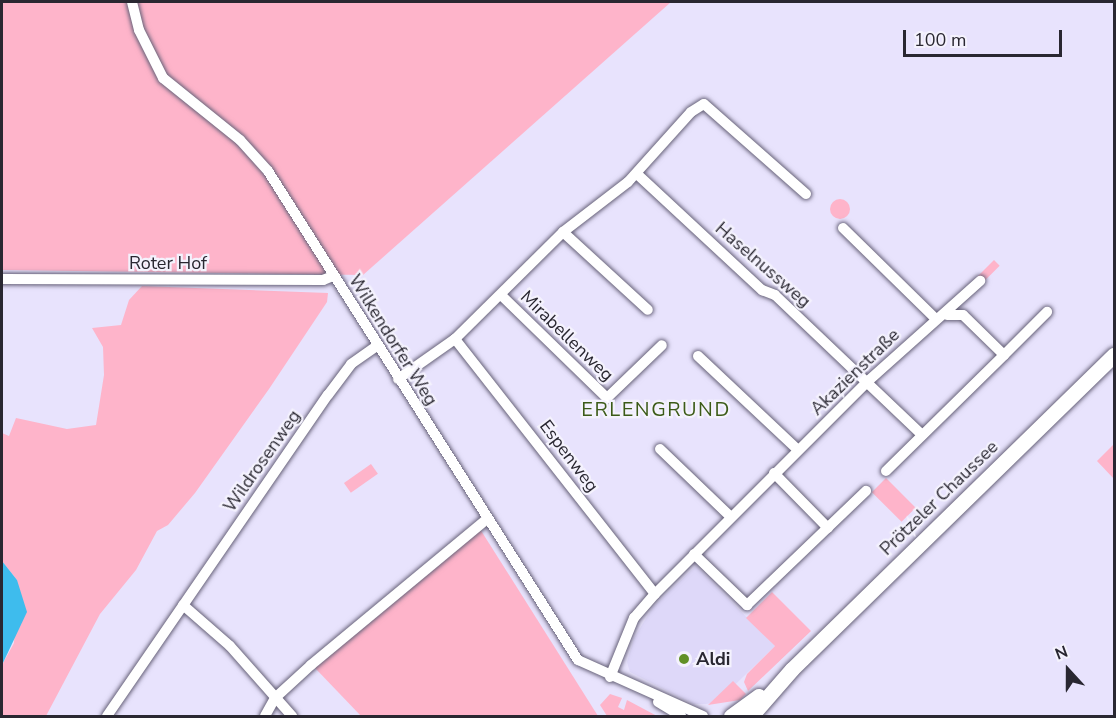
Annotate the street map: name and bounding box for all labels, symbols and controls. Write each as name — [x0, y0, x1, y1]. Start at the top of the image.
scale bar — [906, 18, 1065, 56]
text: 100 m — [914, 28, 966, 52]
street label: Haselnussweg — [711, 218, 815, 312]
street label: Roter Hof — [129, 252, 207, 274]
street label: Wilkendorfer Weg — [344, 270, 442, 410]
street label: Mirabellenweg — [516, 286, 618, 386]
street label: Akazienstraße — [806, 324, 904, 420]
district label: ERLENGRUND — [581, 397, 731, 421]
street label: Wildrosenweg — [219, 406, 305, 516]
street label: Espenweg — [535, 416, 603, 496]
street label: Prötzeler Chaussee — [875, 436, 1003, 560]
north arrow — [1038, 640, 1098, 700]
text: N — [1052, 641, 1071, 666]
place label: Aldi — [696, 648, 730, 670]
marker: Aldi — [677, 652, 691, 666]

